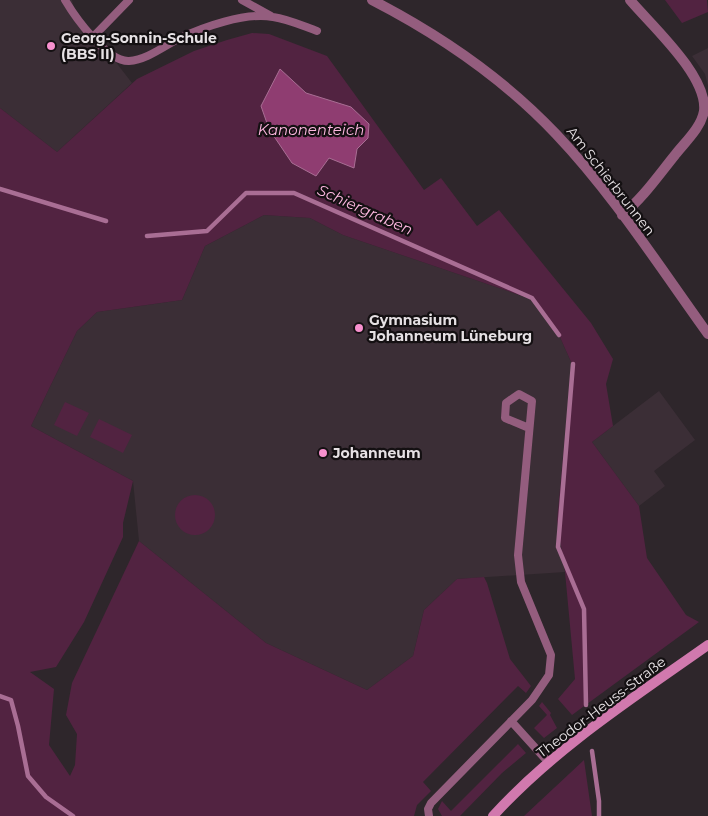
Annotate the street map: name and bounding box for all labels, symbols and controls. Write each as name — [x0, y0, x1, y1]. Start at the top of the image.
place label: Georg-Sonnin-Schule (BBS II) — [61, 29, 217, 63]
marker: Georg-Sonnin-Schule (BBS II) — [45, 40, 57, 52]
water label: Kanonenteich — [258, 120, 364, 139]
street label: Am Schierbrunnen — [563, 123, 659, 239]
water label: Schiergraben — [315, 180, 416, 239]
place label: Gymnasium Johanneum Lüneburg — [368, 311, 532, 345]
marker: Gymnasium Johanneum Lüneburg — [353, 322, 365, 334]
place label: Johanneum — [332, 444, 421, 462]
marker: Johanneum — [317, 447, 329, 459]
street label: Theodor-Heuss-Straße — [533, 652, 669, 762]

